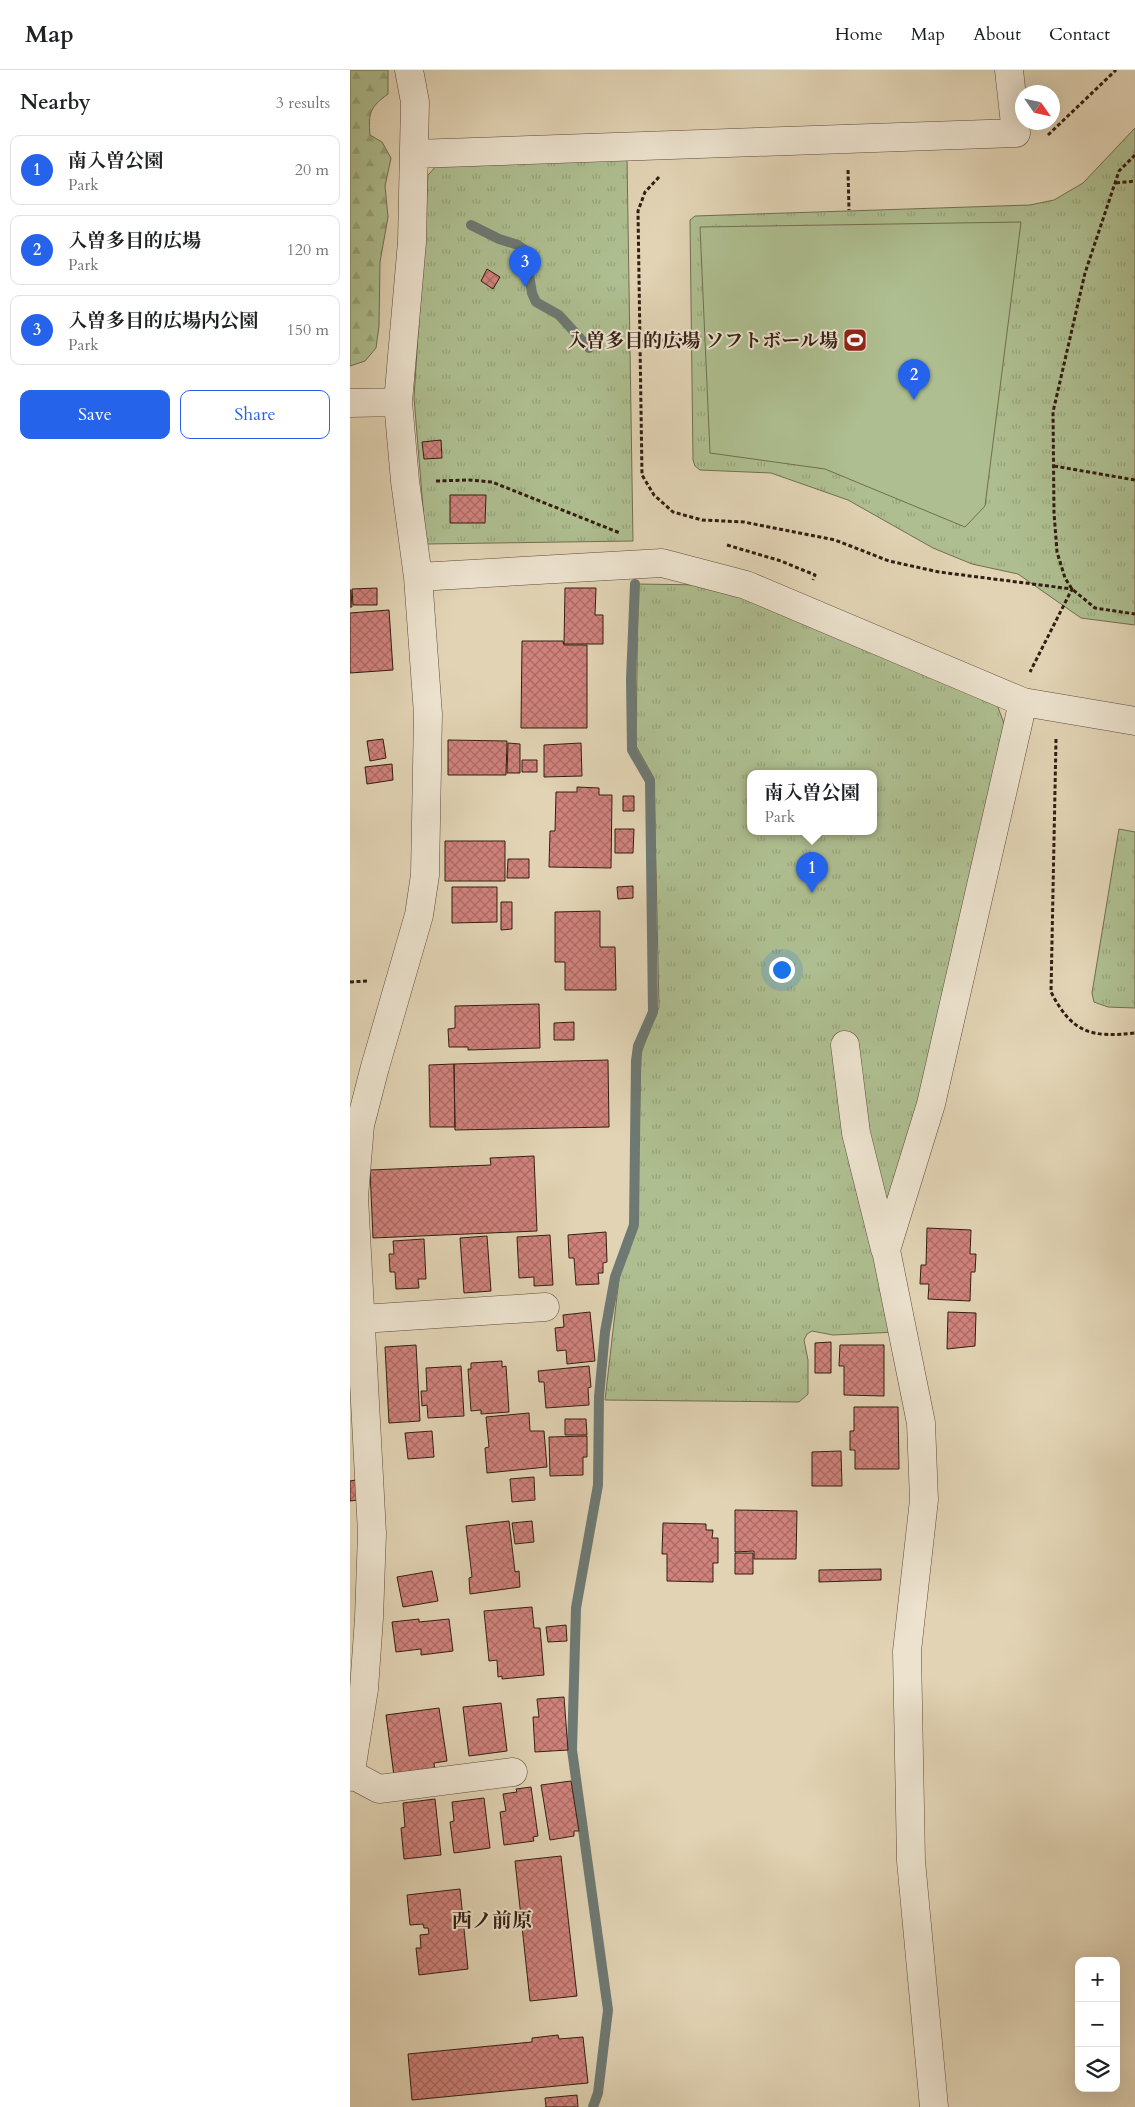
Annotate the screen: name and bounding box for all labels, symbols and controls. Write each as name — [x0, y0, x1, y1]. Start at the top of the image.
text: Map — [25, 18, 74, 51]
text: Home — [835, 22, 883, 47]
text: Map — [911, 22, 945, 47]
text: About — [973, 22, 1021, 47]
text: Contact — [1049, 22, 1110, 47]
north arrow — [1015, 85, 1060, 130]
text: Nearby — [20, 88, 91, 117]
text: 3 results — [276, 92, 330, 114]
text: 南入曽公園 — [68, 148, 163, 174]
text: 1 — [33, 159, 41, 181]
text: 20 m — [295, 159, 329, 181]
text: Park — [68, 174, 99, 196]
text: 入曽多目的広場 — [68, 228, 201, 254]
text: 2 — [33, 239, 41, 261]
text: 120 m — [287, 239, 329, 261]
pin: 3 — [509, 246, 541, 287]
text: Park — [68, 254, 99, 276]
text: 入曽多目的広場内公園 — [68, 308, 258, 334]
text: 3 — [33, 319, 41, 341]
text: 150 m — [287, 319, 329, 341]
sports icon: 入曽多目的広場 ソフトボール場 — [842, 327, 868, 353]
place label: 入曽多目的広場 ソフトボール場 — [567, 328, 838, 354]
text: Park — [68, 334, 99, 356]
pin: 2 — [898, 359, 930, 400]
button: Save — [20, 390, 170, 439]
button: Share — [180, 390, 330, 439]
popup — [747, 770, 877, 835]
text: 南入曽公園 — [764, 780, 860, 806]
text: Park — [764, 806, 795, 828]
pin: 1 — [796, 852, 828, 893]
your location — [769, 957, 795, 983]
district label: 西ノ前原 — [452, 1907, 532, 1934]
map controls — [1075, 1957, 1120, 2092]
button: + — [1075, 1957, 1120, 2002]
button: − — [1075, 2002, 1120, 2047]
button: layers — [1075, 2047, 1120, 2092]

